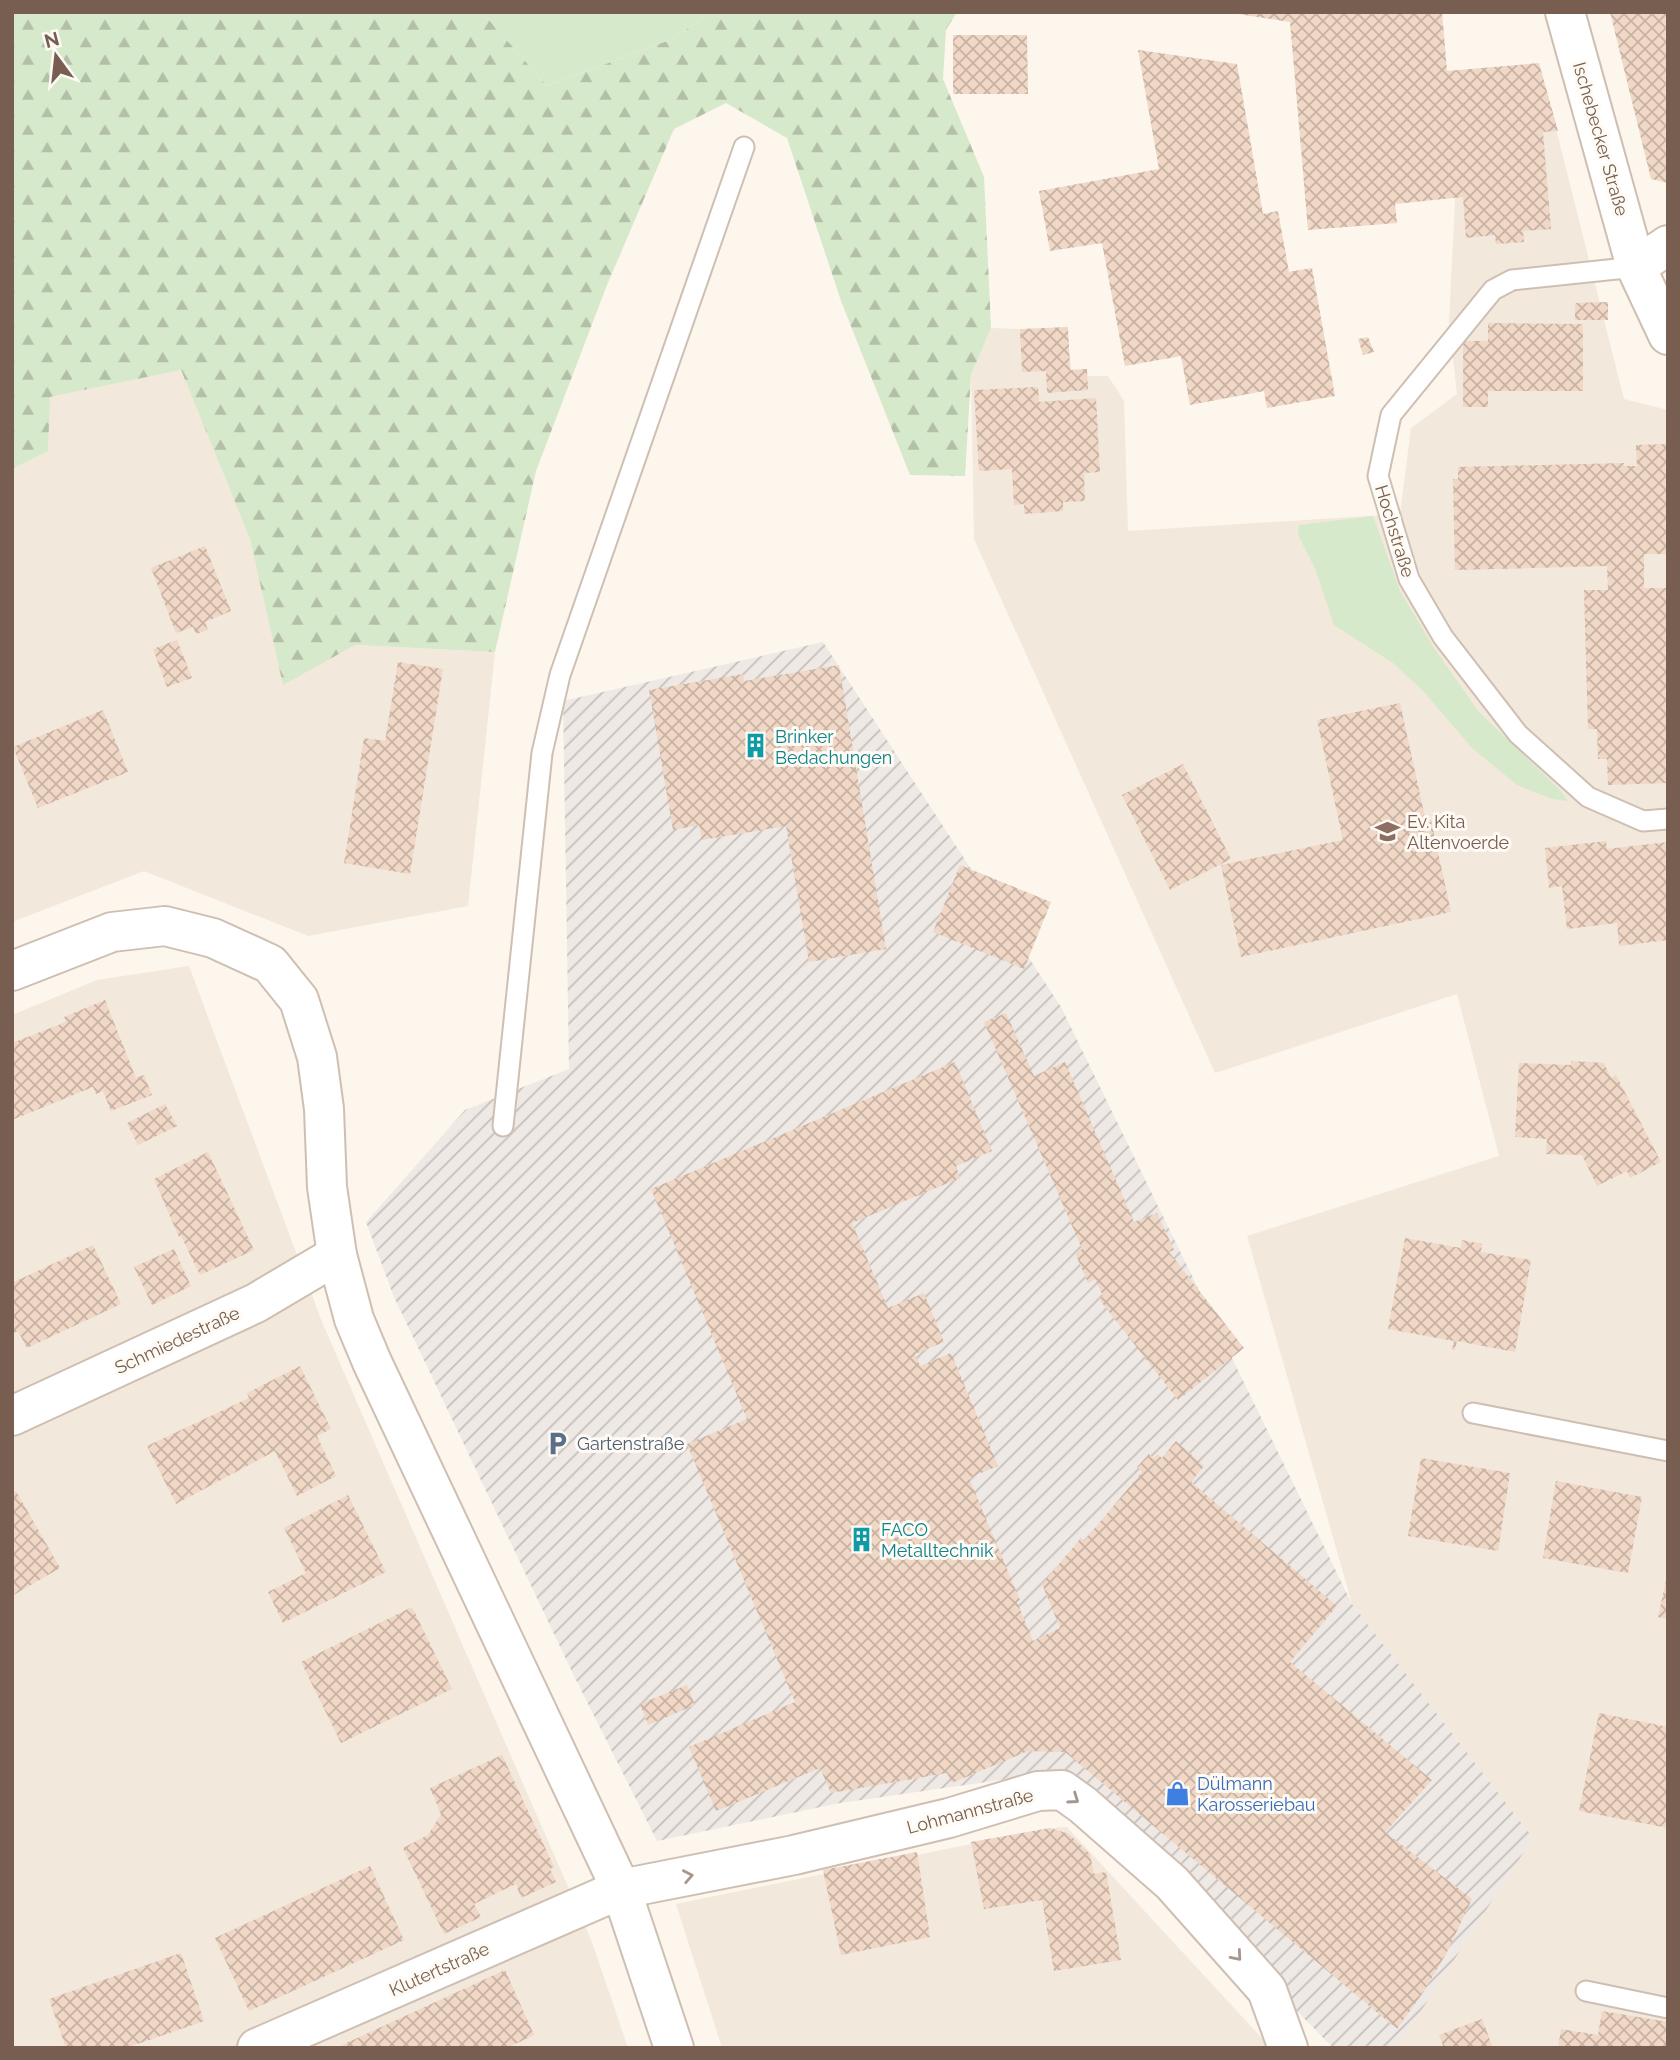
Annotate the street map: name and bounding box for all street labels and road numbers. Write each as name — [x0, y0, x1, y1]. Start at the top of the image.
street label: Ischebecker Straße — [1569, 60, 1633, 219]
street label: Hochstraße — [1371, 482, 1419, 580]
street label: Schmiedestraße — [111, 1302, 243, 1378]
street label: Lohmannstraße — [904, 1784, 1036, 1838]
street label: Klutertstraße — [386, 1937, 493, 2000]

